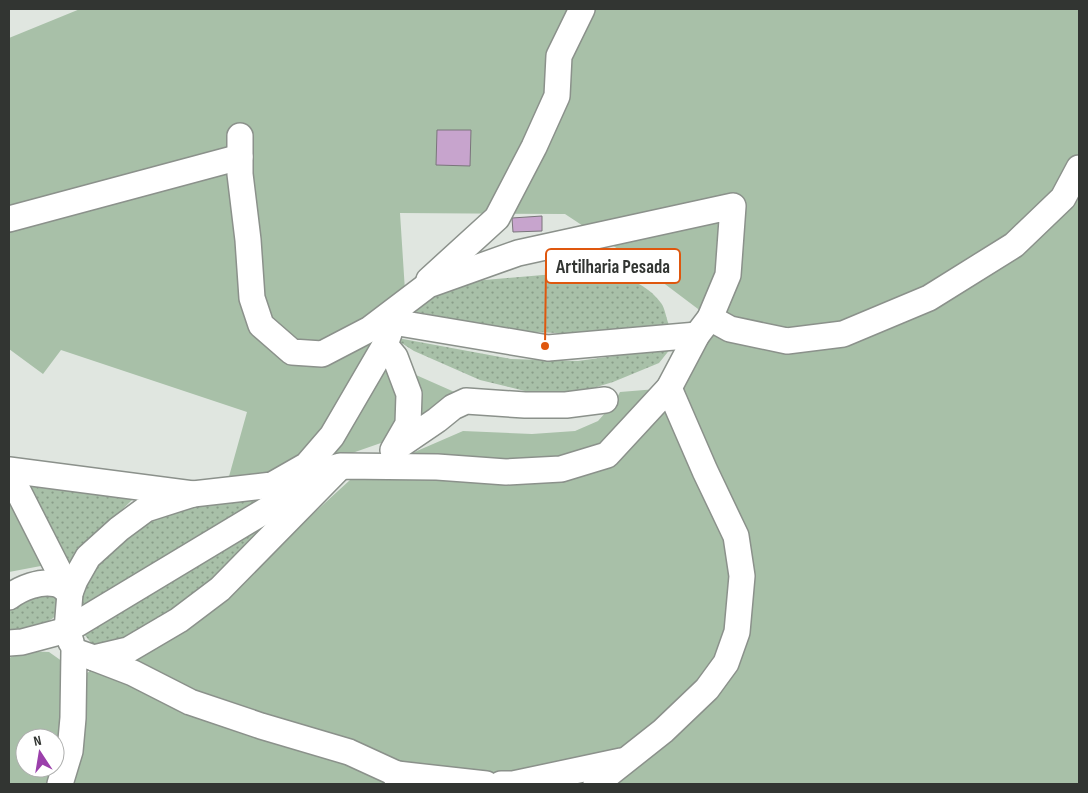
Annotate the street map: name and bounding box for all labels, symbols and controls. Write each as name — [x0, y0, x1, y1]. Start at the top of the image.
callout: Artilharia Pesada — [546, 249, 680, 283]
text: Artilharia Pesada — [555, 256, 670, 279]
north arrow — [15, 728, 65, 778]
text: N — [32, 732, 43, 750]

